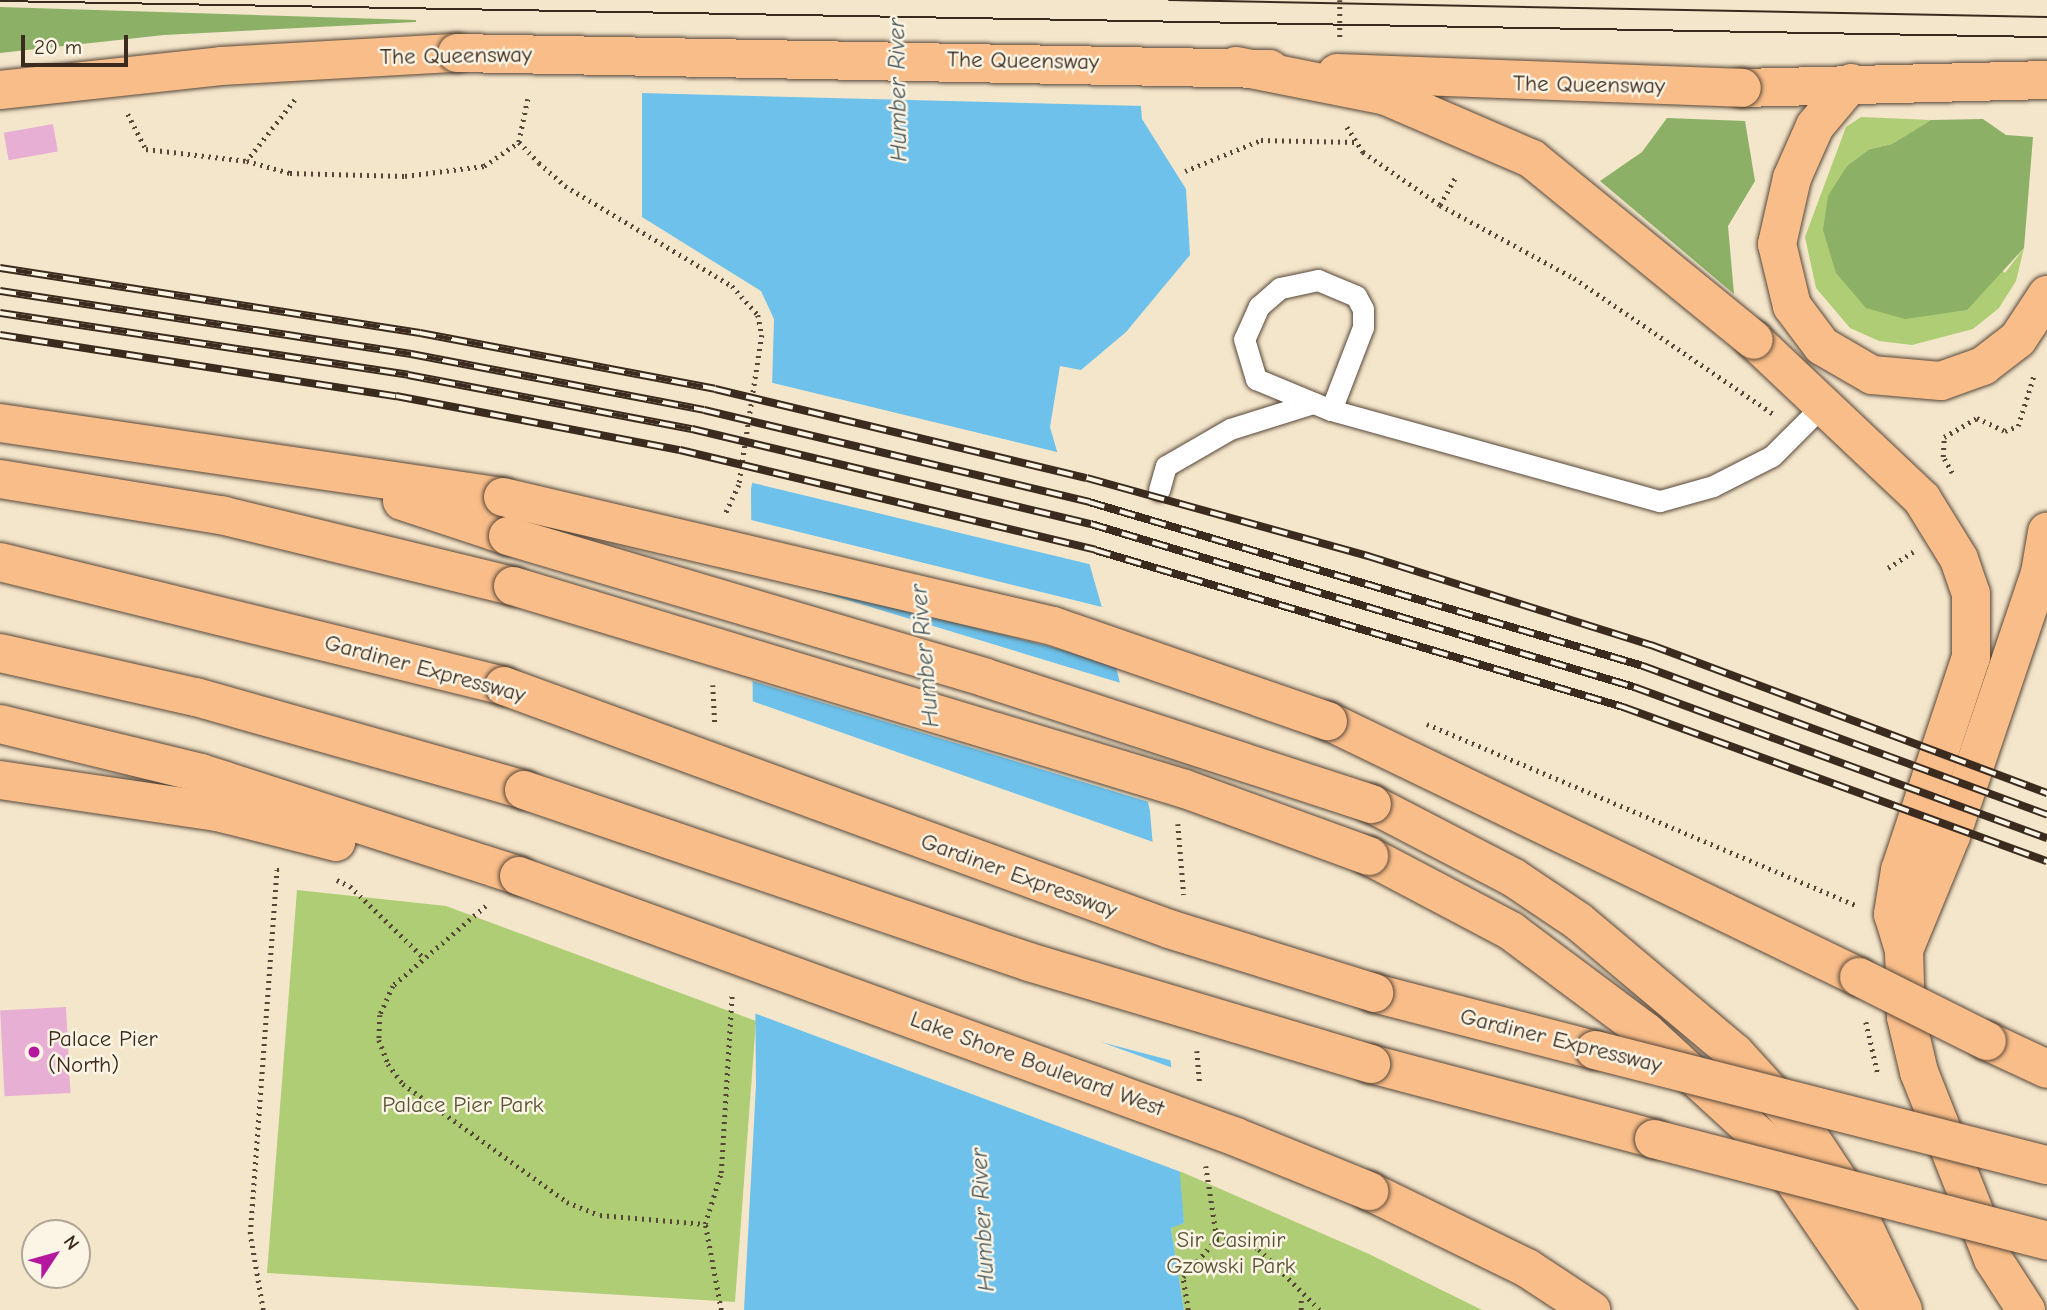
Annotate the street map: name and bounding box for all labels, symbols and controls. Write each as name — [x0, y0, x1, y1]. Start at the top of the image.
water label: Humber River — [882, 18, 914, 162]
scale bar — [24, 21, 131, 65]
text: 20 m — [34, 35, 82, 59]
street label: The Queensway — [380, 41, 532, 71]
street label: The Queensway — [947, 46, 1099, 76]
street label: The Queensway — [1513, 70, 1665, 100]
water label: Humber River — [904, 583, 946, 729]
street label: Gardiner Expressway — [321, 629, 529, 709]
street label: Gardiner Expressway — [917, 828, 1121, 924]
street label: Gardiner Expressway — [1457, 1003, 1665, 1079]
street label: Lake Shore Boulevard West — [906, 1005, 1168, 1123]
place label: Palace Pier (North) — [48, 1025, 158, 1079]
marker: Palace Pier (North) — [26, 1044, 42, 1060]
park label: Palace Pier Park — [382, 1091, 544, 1119]
water label: Humber River — [965, 1148, 1001, 1292]
north arrow — [21, 1219, 91, 1289]
park label: Sir Casimir Gzowski Park — [1166, 1226, 1296, 1280]
text: N — [59, 1231, 84, 1254]

